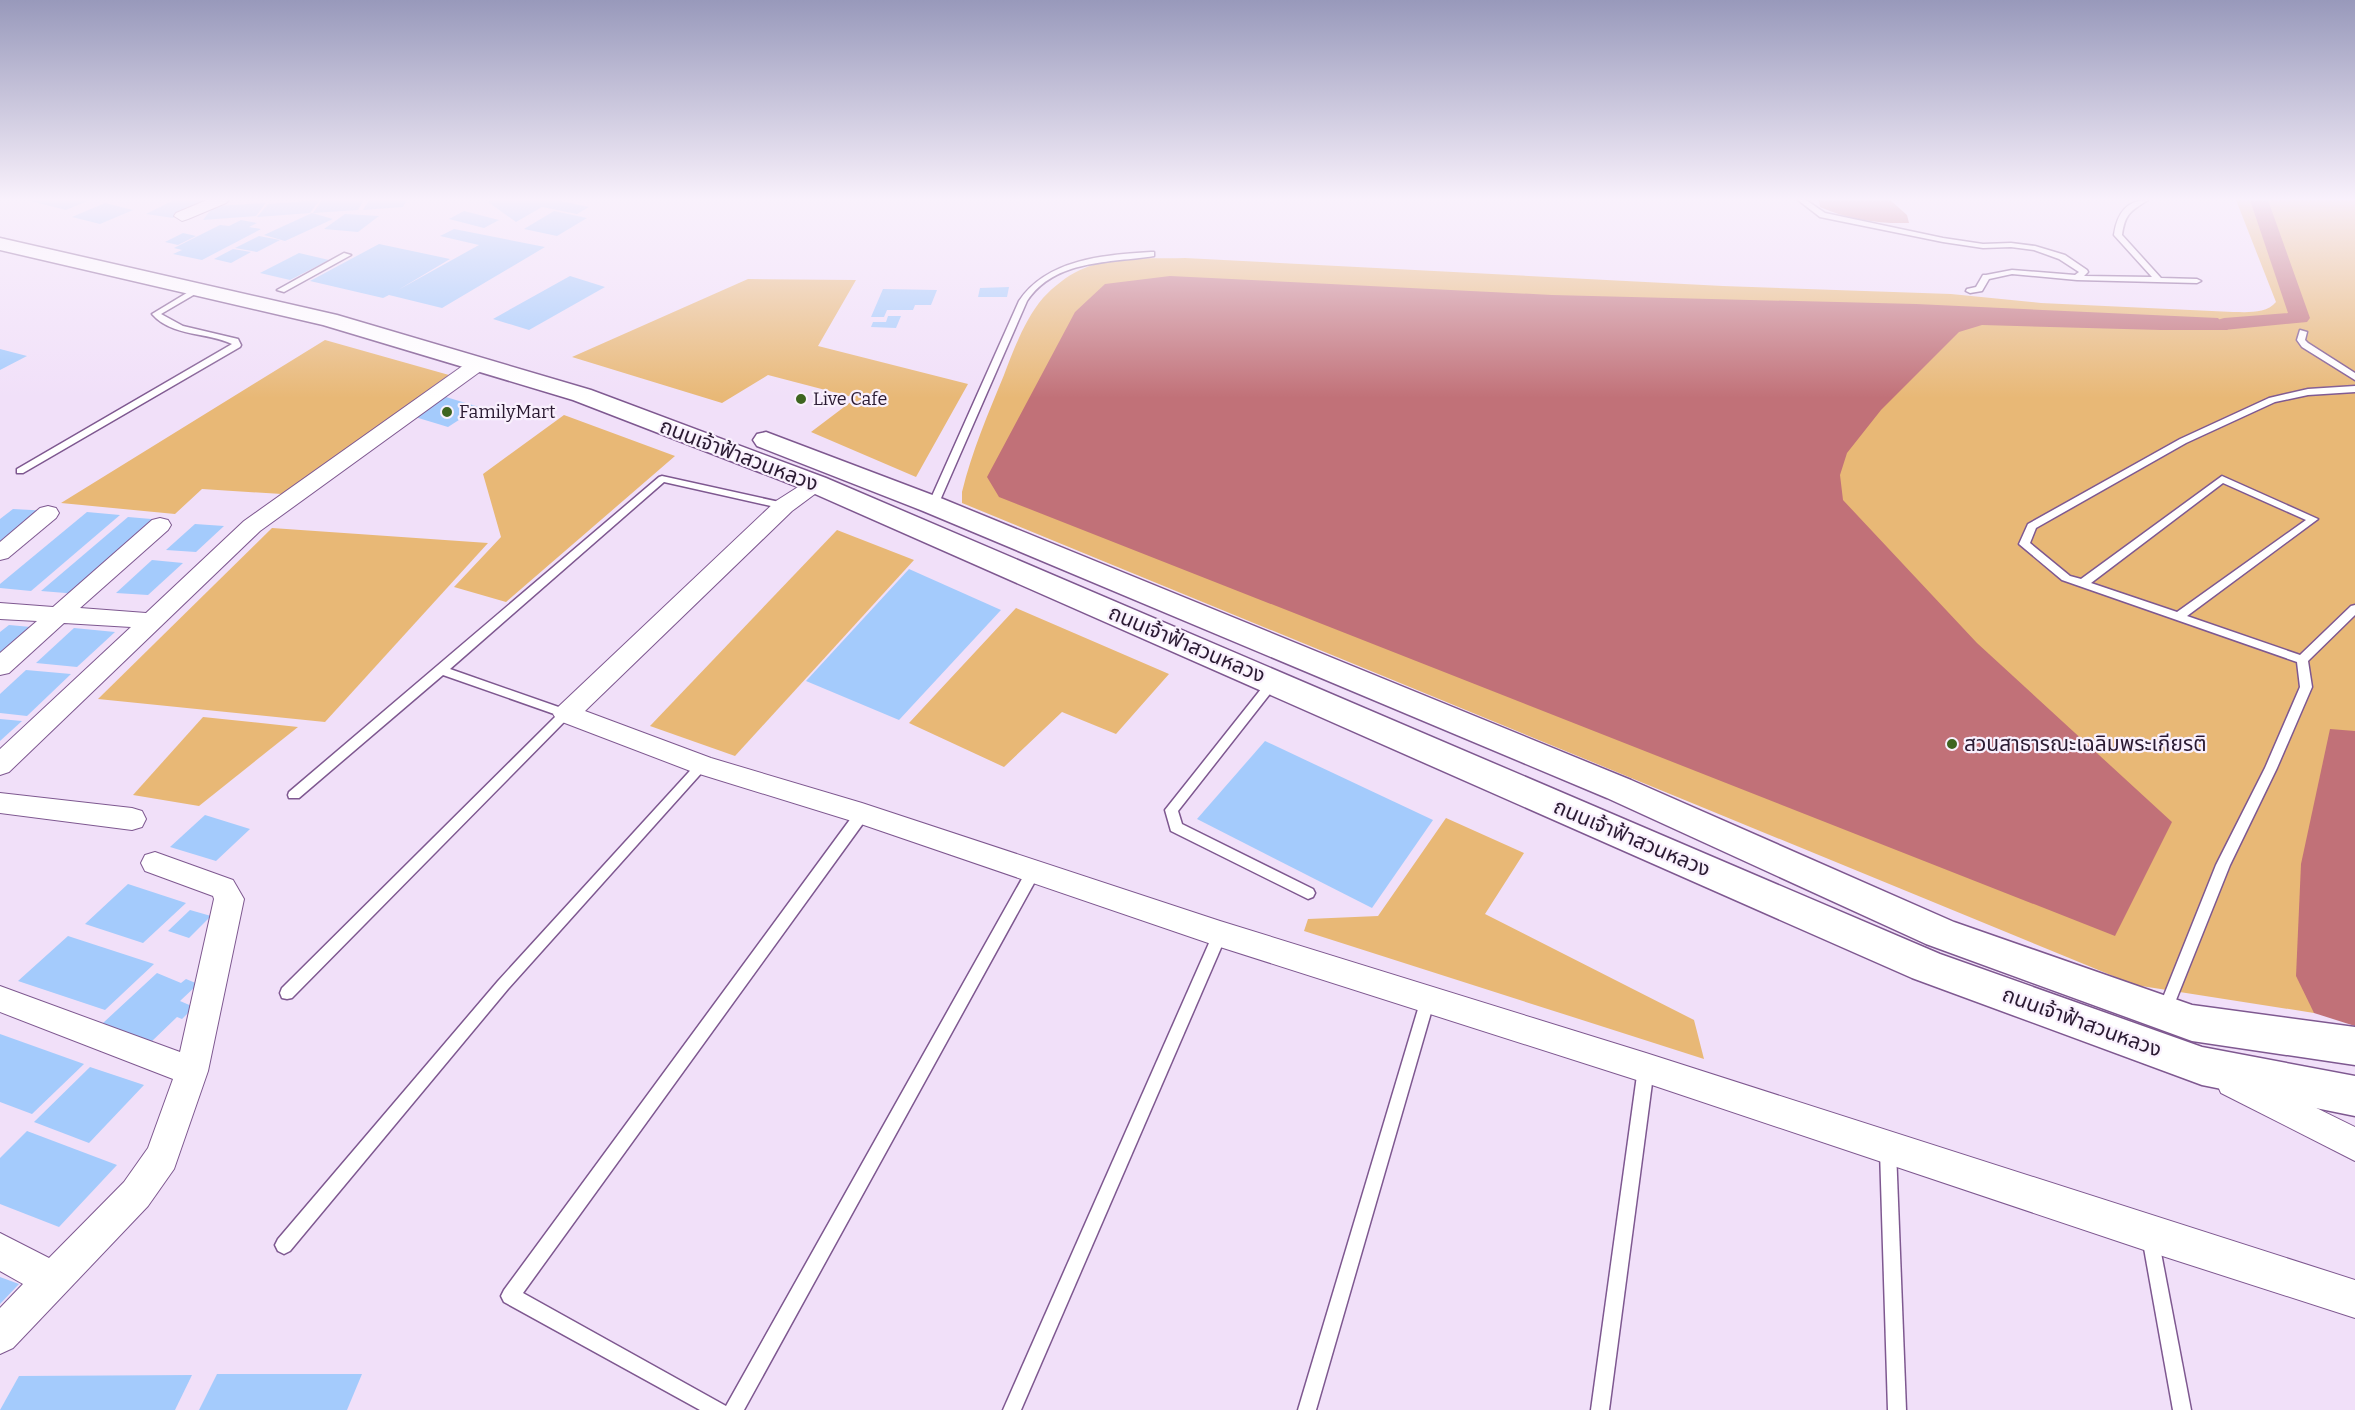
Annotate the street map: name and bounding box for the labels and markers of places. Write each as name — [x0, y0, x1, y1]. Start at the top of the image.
place label: Live Cafe — [813, 388, 887, 410]
marker: Live Cafe — [794, 392, 808, 406]
place label: FamilyMart — [459, 401, 556, 423]
marker: FamilyMart — [440, 405, 454, 419]
place label: สวนสาธารณะเฉลิมพระเกียรติ — [1964, 731, 2207, 757]
marker: สวนสาธารณะเฉลิมพระเกียรติ — [1945, 737, 1959, 751]

